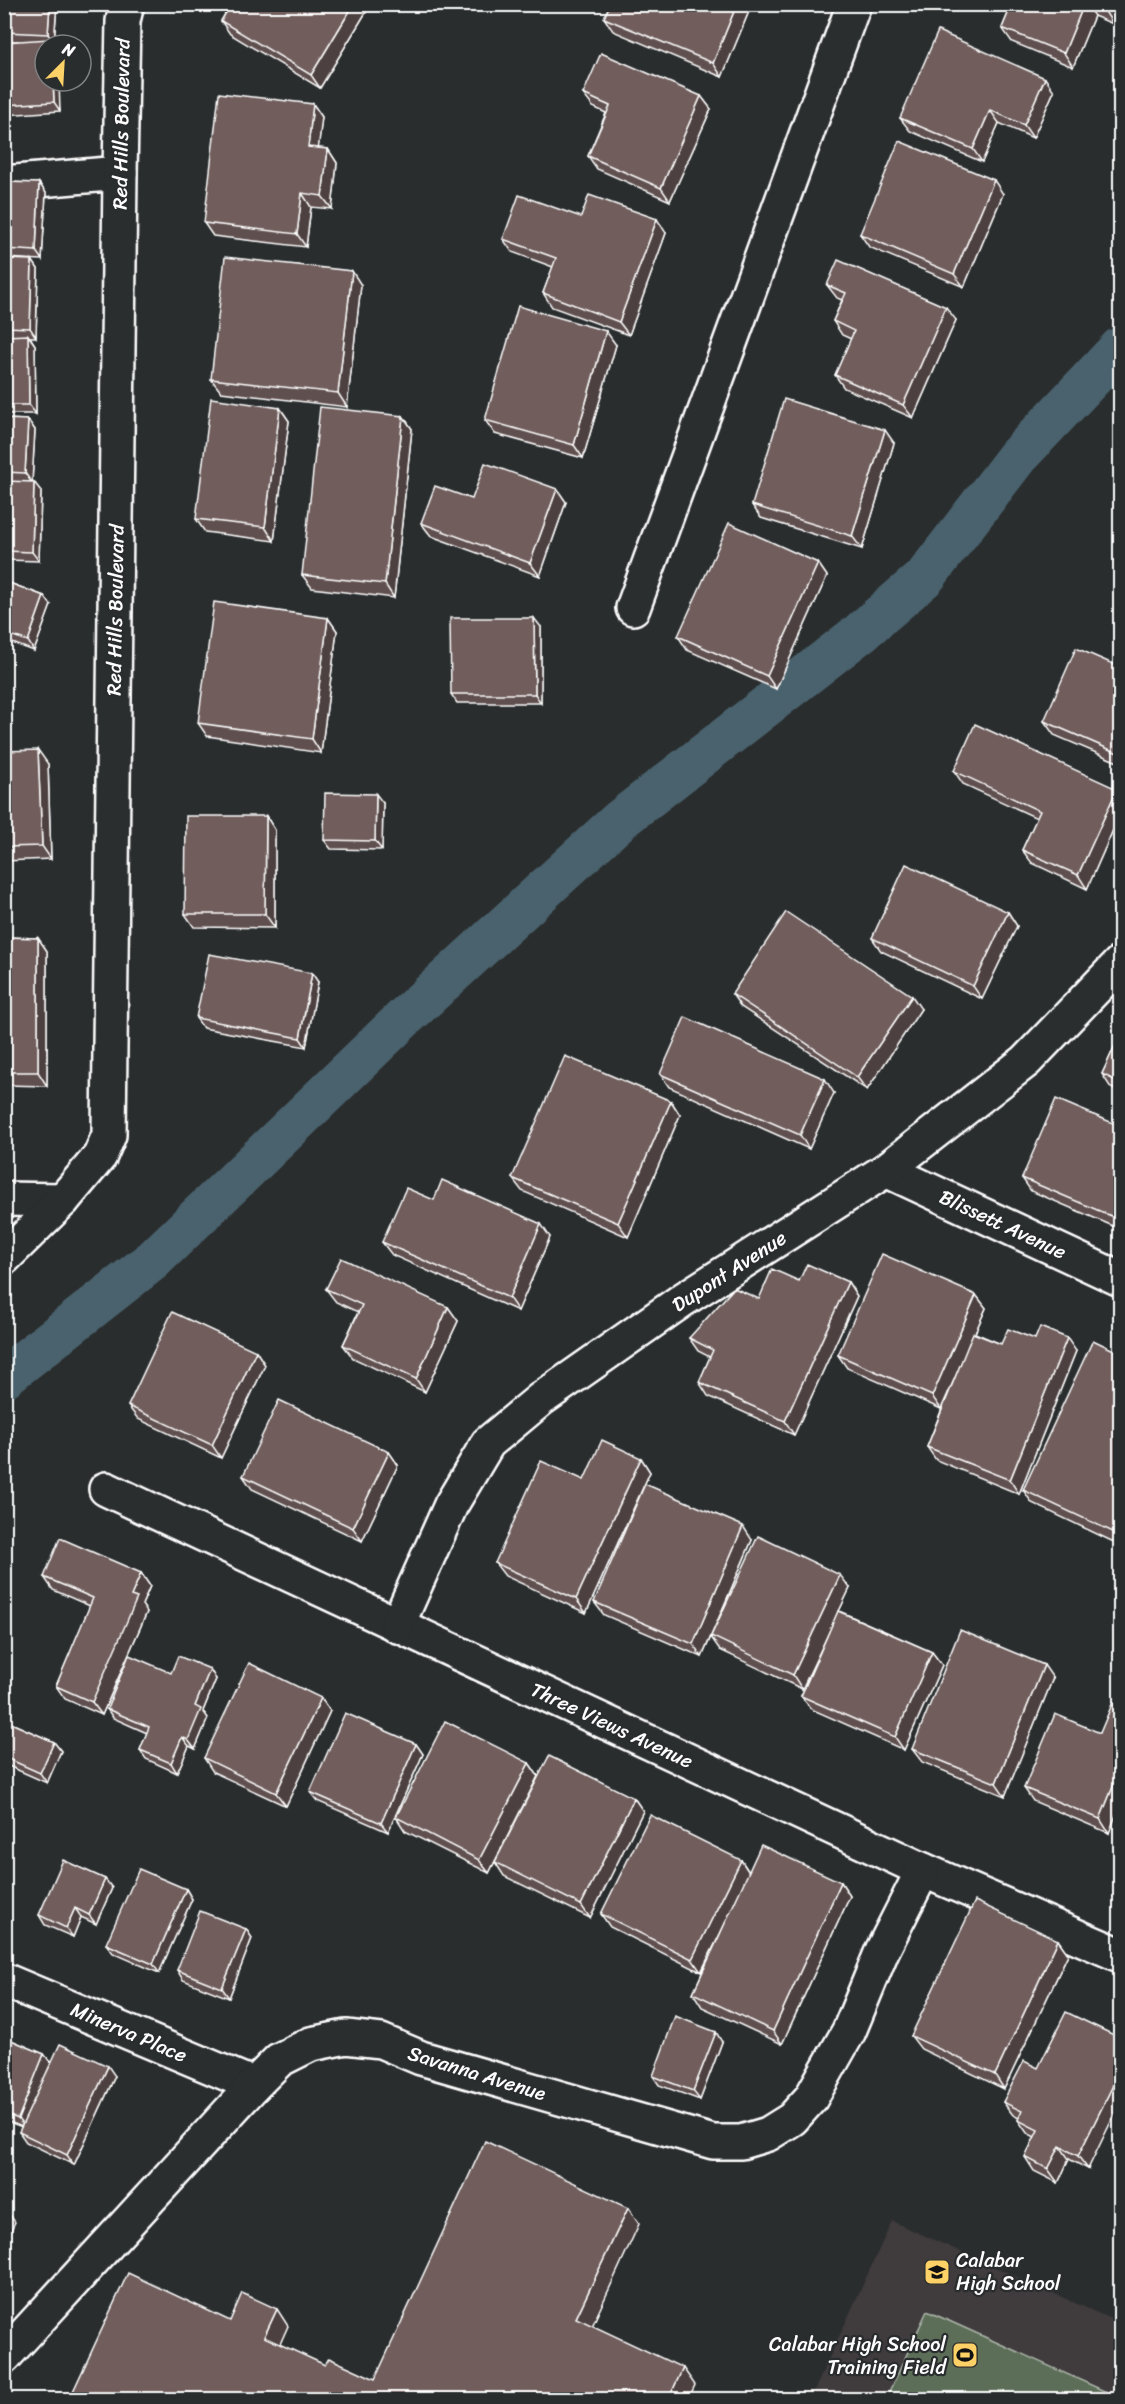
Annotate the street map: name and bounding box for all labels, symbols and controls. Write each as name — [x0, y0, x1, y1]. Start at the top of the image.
north arrow — [33, 33, 93, 93]
text: N — [57, 34, 81, 66]
street label: Red Hills Boulevard — [103, 37, 141, 210]
street label: Red Hills Boulevard — [97, 523, 135, 696]
street label: Blissett Avenue — [933, 1180, 1072, 1269]
street label: Dupont Avenue — [665, 1221, 794, 1322]
street label: Three Views Avenue — [525, 1672, 699, 1778]
street label: Minerva Place — [65, 1992, 193, 2073]
street label: Savanna Avenue — [404, 2036, 551, 2111]
place label: Calabar High School — [956, 2243, 1062, 2301]
school or university icon: Calabar High School — [922, 2257, 952, 2287]
place label: Calabar High School Training Field — [769, 2327, 947, 2385]
sports icon: Calabar High School Training Field — [950, 2340, 980, 2370]

